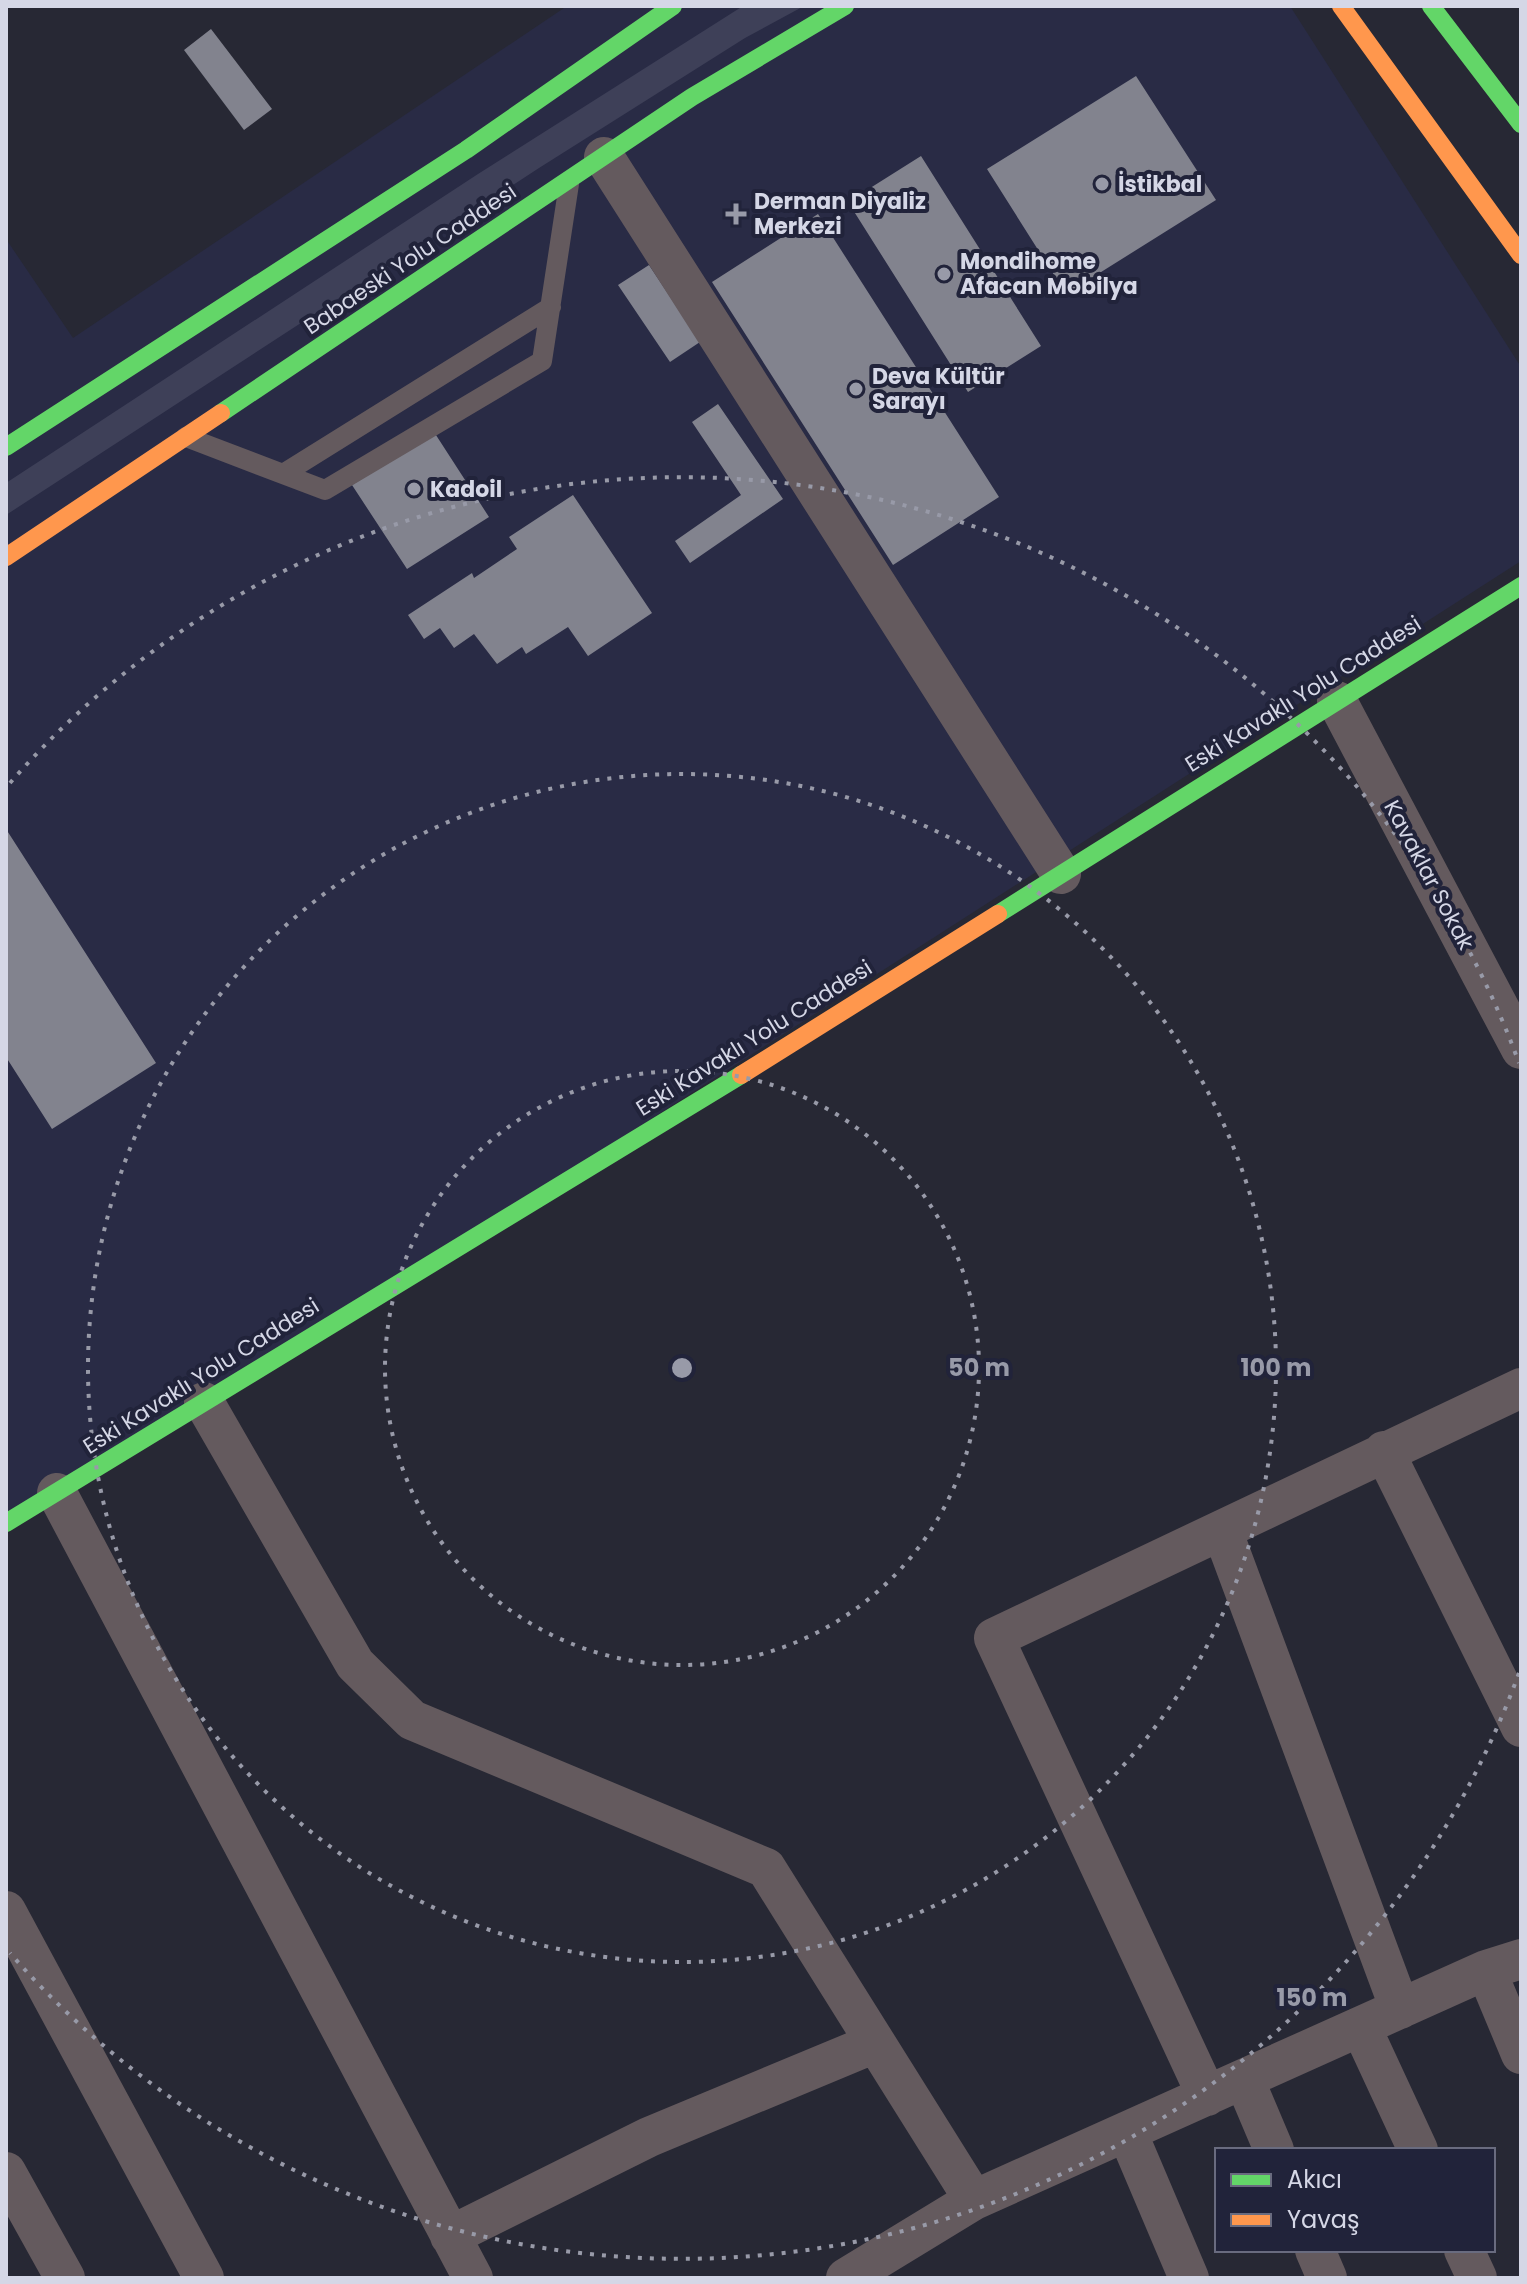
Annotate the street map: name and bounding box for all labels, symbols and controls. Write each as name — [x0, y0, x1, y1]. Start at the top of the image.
place label: İstikbal — [1118, 169, 1202, 200]
marker: İstikbal — [1093, 175, 1111, 193]
street label: Babaeski Yolu Caddesi — [298, 176, 522, 342]
place label: Derman Diyaliz Merkezi — [754, 186, 926, 242]
marker: Derman Diyaliz Merkezi — [725, 203, 747, 225]
place label: Mondihome Afacan Mobilya — [960, 246, 1138, 302]
marker: Mondihome Afacan Mobilya — [935, 265, 953, 283]
place label: Deva Kültür Sarayı — [872, 361, 1005, 417]
marker: Deva Kültür Sarayı — [847, 380, 865, 398]
place label: Kadoil — [430, 474, 502, 505]
marker: Kadoil — [405, 480, 423, 498]
street label: Eski Kavaklı Yolu Caddesi — [1179, 608, 1427, 780]
street label: Kavaklar Sokak — [1376, 795, 1482, 956]
street label: Eski Kavaklı Yolu Caddesi — [630, 952, 878, 1124]
street label: Eski Kavaklı Yolu Caddesi — [77, 1290, 325, 1462]
text: 50 m — [948, 1351, 1010, 1384]
text: 100 m — [1241, 1351, 1311, 1384]
centre of rings — [668, 1354, 696, 1382]
text: 150 m — [1277, 1981, 1347, 2014]
legend — [1215, 2148, 1495, 2252]
text: Akıcı — [1287, 2163, 1342, 2196]
text: Yavaş — [1287, 2203, 1359, 2236]

